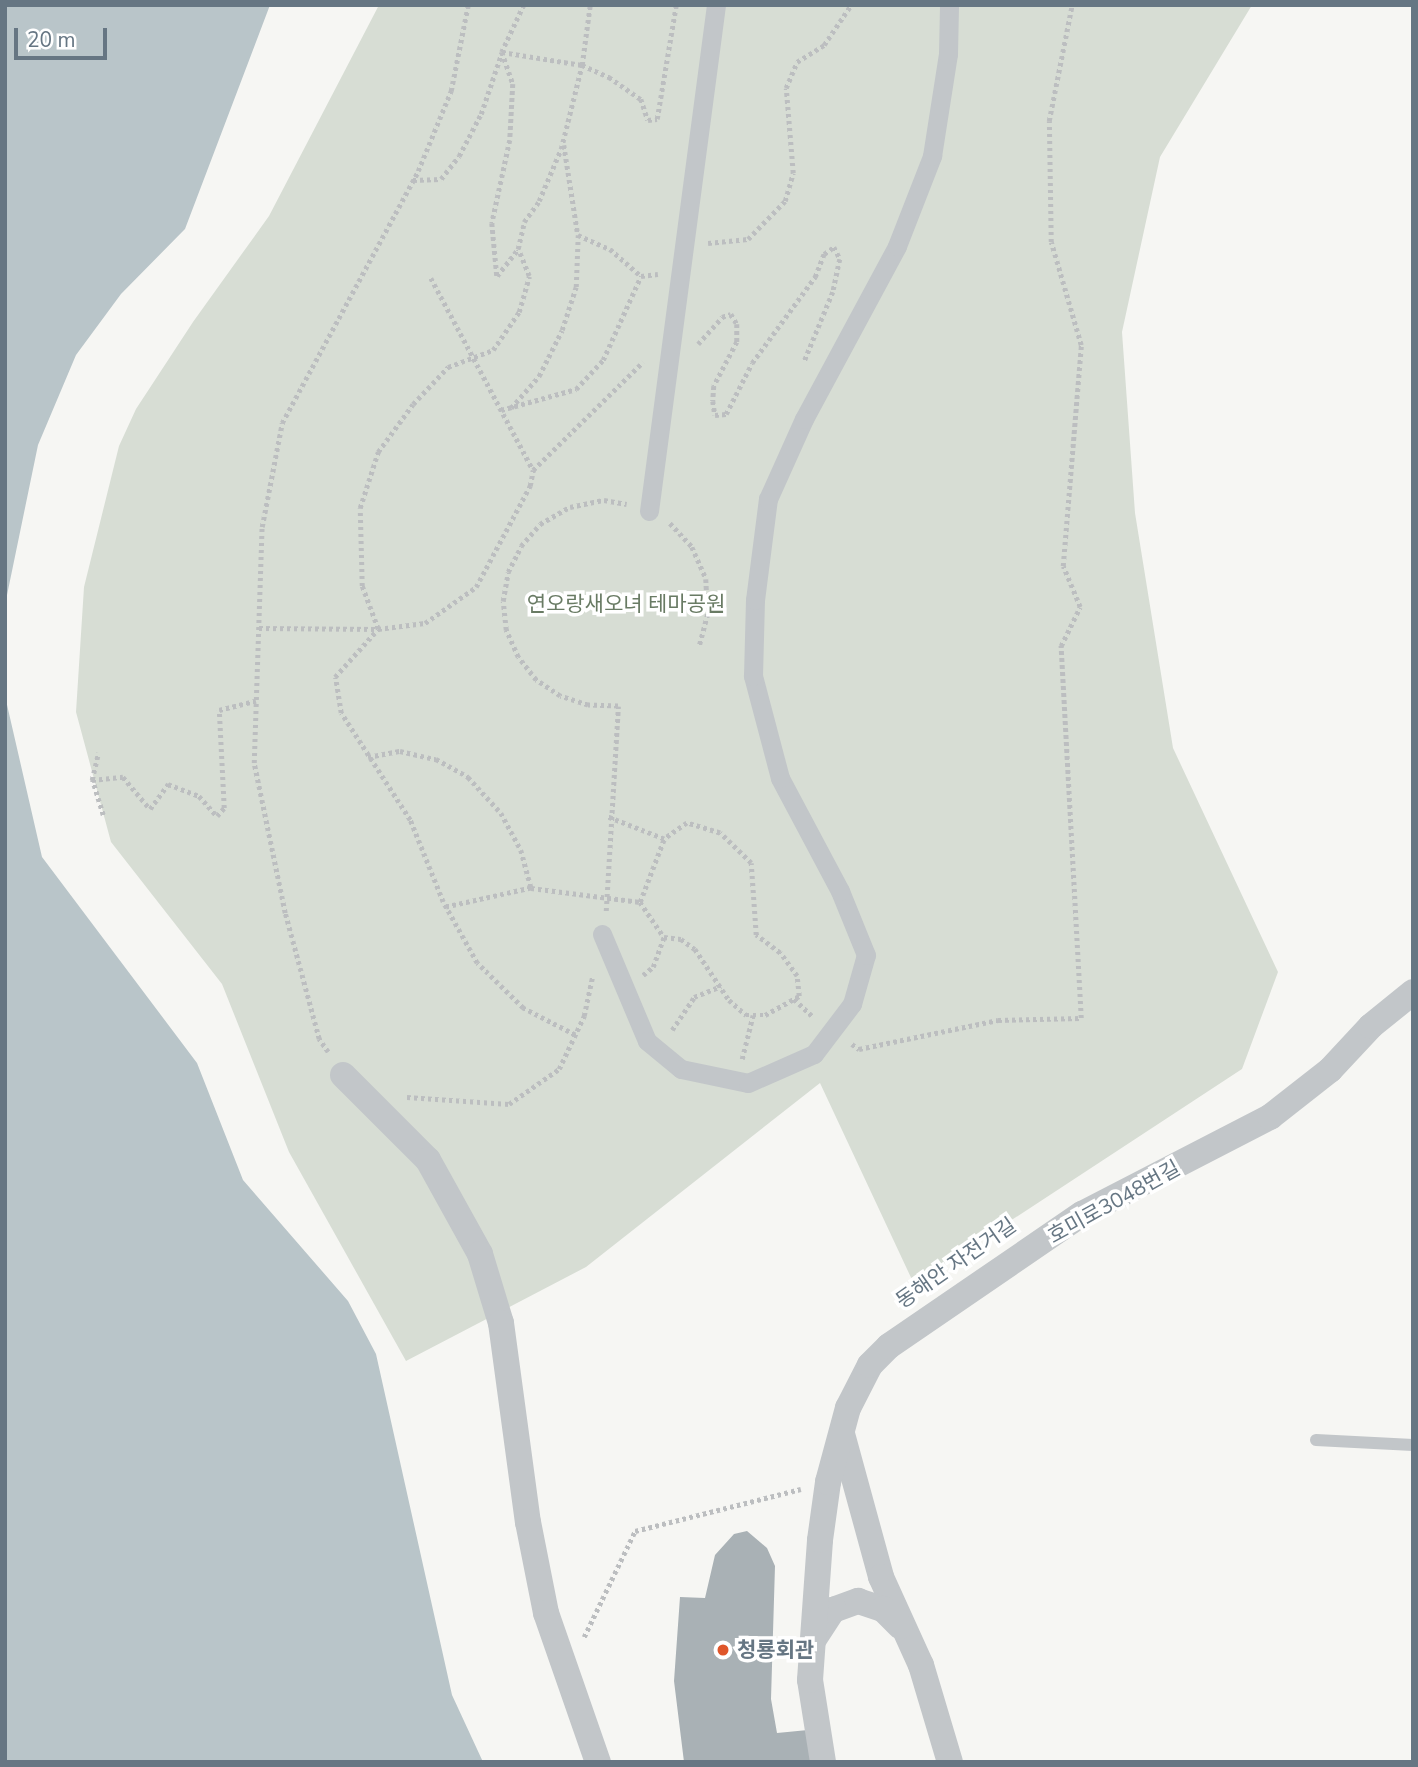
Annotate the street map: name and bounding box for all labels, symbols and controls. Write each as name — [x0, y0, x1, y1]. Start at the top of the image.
scale bar — [18, 14, 110, 58]
text: 20 m — [27, 26, 76, 54]
park label: 연오랑새오녀 테마공원 — [527, 591, 725, 617]
street label: 호미로3048번길 — [1044, 1155, 1184, 1249]
street label: 동해안 자전거길 — [891, 1212, 1021, 1314]
place label: 청룡회관 — [737, 1637, 814, 1663]
marker: 청룡회관 — [715, 1642, 731, 1658]

